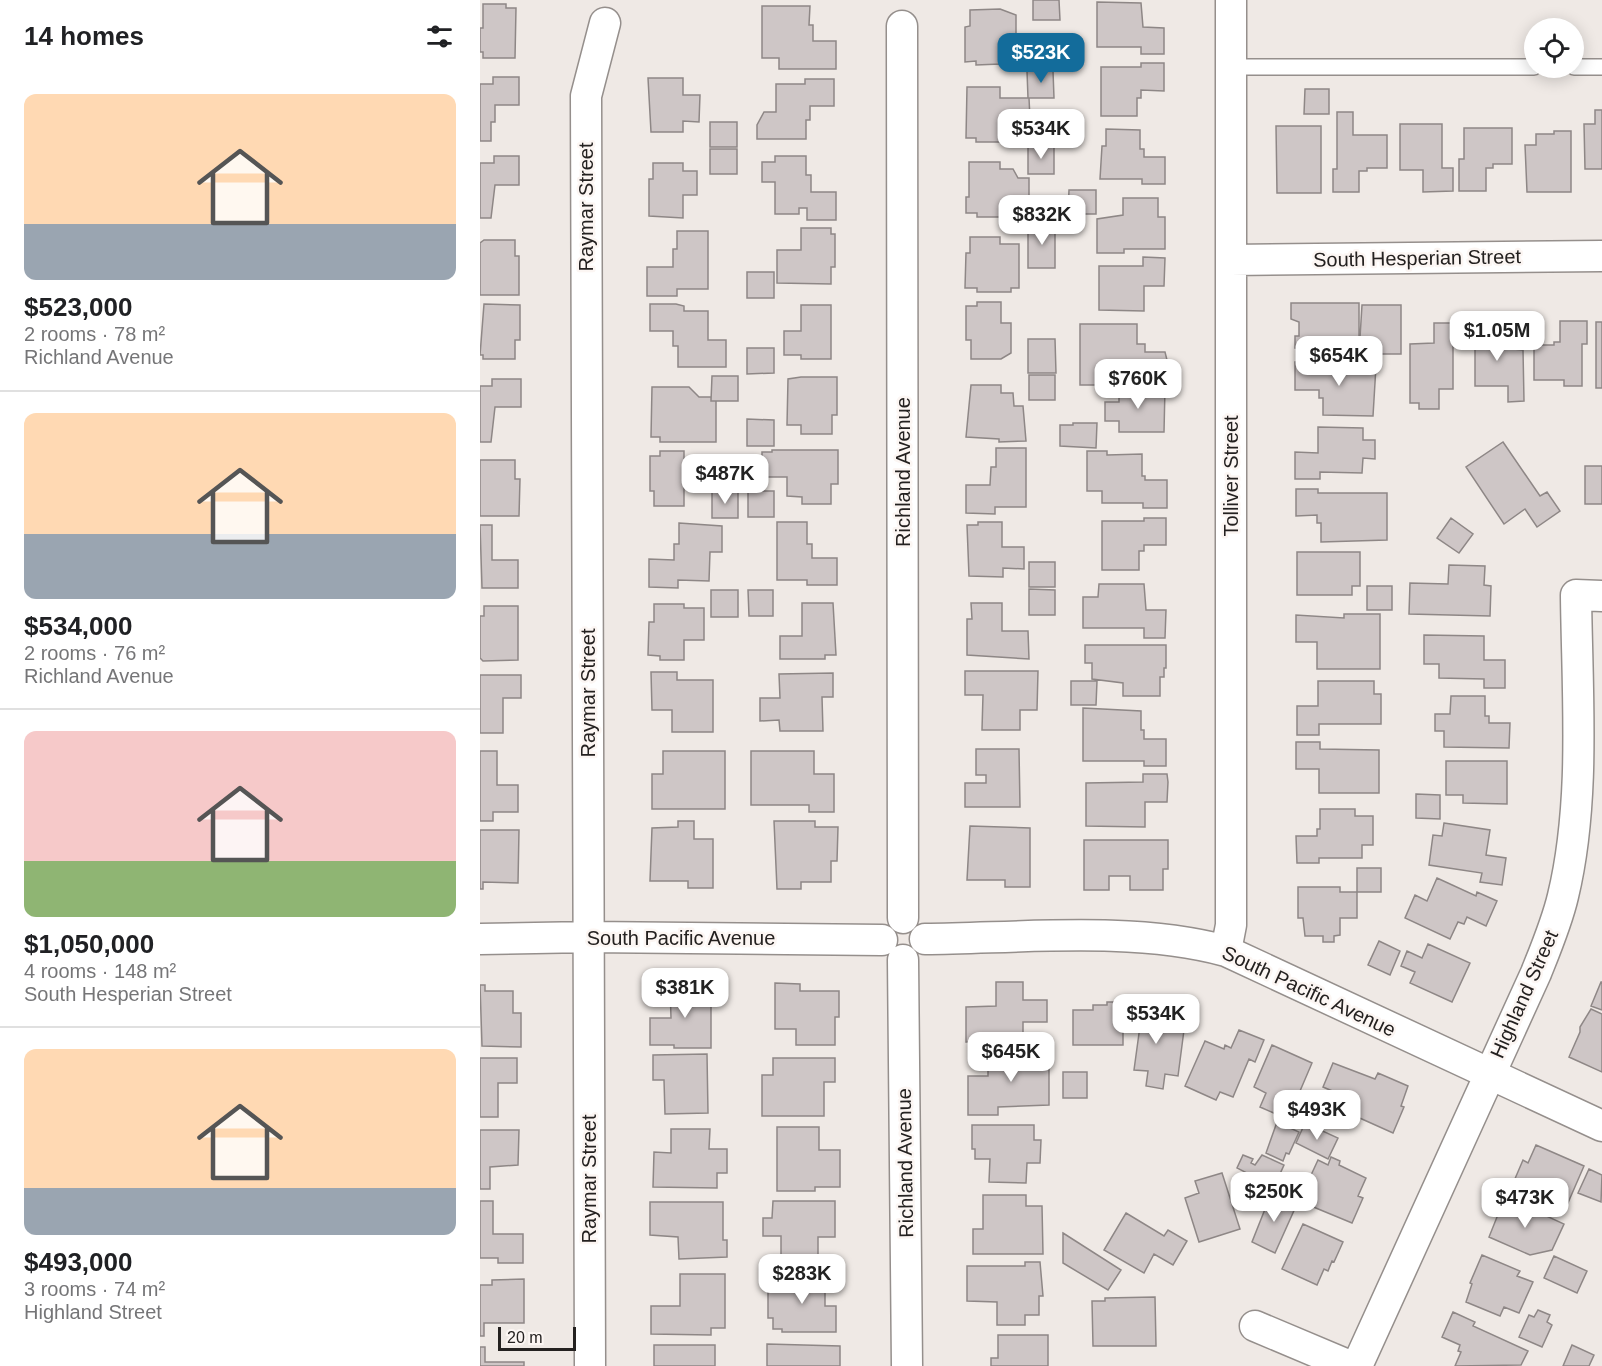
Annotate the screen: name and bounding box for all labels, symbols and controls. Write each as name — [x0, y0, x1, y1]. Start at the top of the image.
map controls — [1524, 18, 1584, 78]
button: locate — [1524, 18, 1584, 78]
icon: filters — [423, 20, 456, 53]
text: 14 homes — [24, 21, 144, 51]
pin: $523K — [999, 33, 1083, 84]
text: $523K — [1012, 41, 1070, 63]
pin: $534K — [999, 109, 1083, 160]
text: $534K — [1012, 117, 1070, 139]
icon: home — [186, 133, 294, 241]
street label: Raymar Street — [575, 142, 597, 271]
pin: $832K — [1000, 195, 1084, 246]
text: $832K — [1013, 203, 1071, 225]
street label: South Hesperian Street — [1313, 245, 1522, 271]
text: $523,000 — [24, 292, 132, 322]
pin: $1.05M — [1448, 311, 1546, 362]
text: $1.05M — [1464, 319, 1530, 341]
text: 2 rooms · 78 m² — [24, 323, 165, 345]
pin: $654K — [1297, 336, 1381, 387]
text: $654K — [1310, 344, 1368, 366]
text: Richland Avenue — [24, 346, 174, 368]
pin: $760K — [1096, 359, 1180, 410]
text: $760K — [1109, 367, 1167, 389]
street label: Richland Avenue — [892, 397, 914, 547]
street label: Tolliver Street — [1220, 415, 1242, 537]
icon: home — [186, 452, 294, 560]
pin: $487K — [683, 454, 767, 505]
text: $487K — [696, 462, 754, 484]
text: $534,000 — [24, 611, 132, 641]
street label: Raymar Street — [577, 628, 599, 757]
text: 2 rooms · 76 m² — [24, 642, 165, 664]
text: Richland Avenue — [24, 665, 174, 687]
icon: home — [186, 770, 294, 878]
street label: Highland Street — [1486, 926, 1562, 1061]
street label: South Pacific Avenue — [587, 927, 775, 949]
text: $1,050,000 — [24, 929, 154, 959]
street label: South Pacific Avenue — [1219, 941, 1399, 1041]
text: 4 rooms · 148 m² — [24, 960, 176, 982]
pin: $381K — [643, 968, 727, 1019]
text: $381K — [656, 976, 714, 998]
text: South Hesperian Street — [24, 983, 232, 1005]
pin: $534K — [1114, 994, 1198, 1045]
text: $534K — [1127, 1002, 1185, 1024]
pin: $645K — [969, 1032, 1053, 1083]
text: $645K — [982, 1040, 1040, 1062]
icon: home — [186, 1088, 294, 1196]
street label: Richland Avenue — [893, 1088, 917, 1238]
pin: $493K — [1275, 1090, 1359, 1141]
text: $493K — [1288, 1098, 1346, 1120]
street label: Raymar Street — [578, 1114, 600, 1243]
pin: $250K — [1232, 1172, 1316, 1223]
pin: $473K — [1483, 1178, 1567, 1229]
text: $250K — [1245, 1180, 1303, 1202]
text: $473K — [1496, 1186, 1554, 1208]
text: $493,000 — [24, 1247, 132, 1277]
pin: $283K — [760, 1254, 844, 1305]
text: $283K — [773, 1262, 831, 1284]
text: 3 rooms · 74 m² — [24, 1278, 165, 1300]
text: Highland Street — [24, 1301, 162, 1323]
scale bar — [498, 1324, 576, 1352]
text: 20 m — [507, 1329, 543, 1346]

